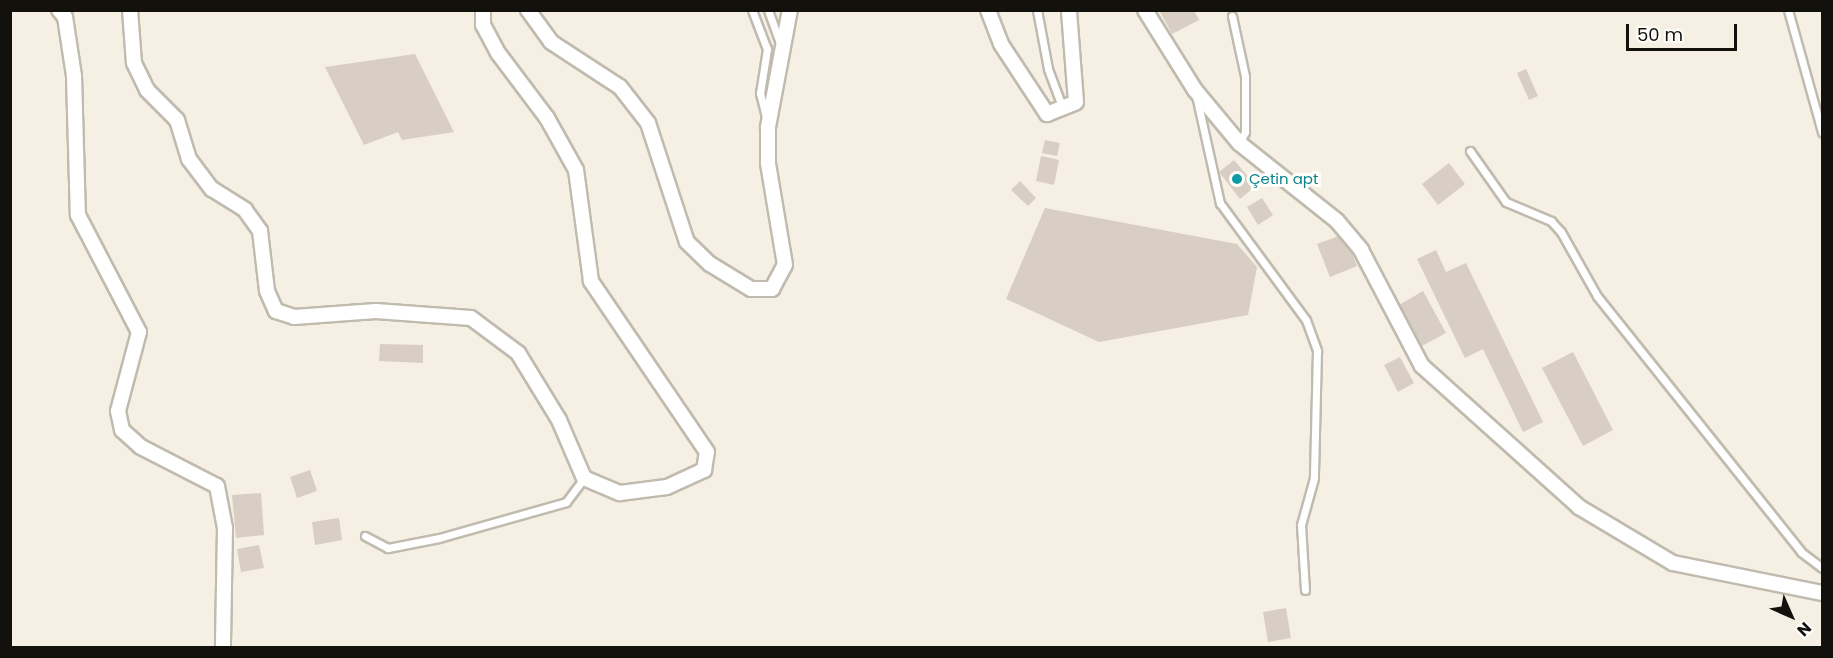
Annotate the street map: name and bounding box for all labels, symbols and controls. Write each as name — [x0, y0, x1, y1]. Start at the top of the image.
scale bar — [1629, 12, 1740, 50]
text: 50 m — [1637, 22, 1683, 47]
place label: Çetin apt — [1249, 170, 1318, 188]
marker: Çetin apt — [1230, 172, 1244, 186]
north arrow — [1761, 586, 1821, 646]
text: N — [1792, 617, 1816, 641]

